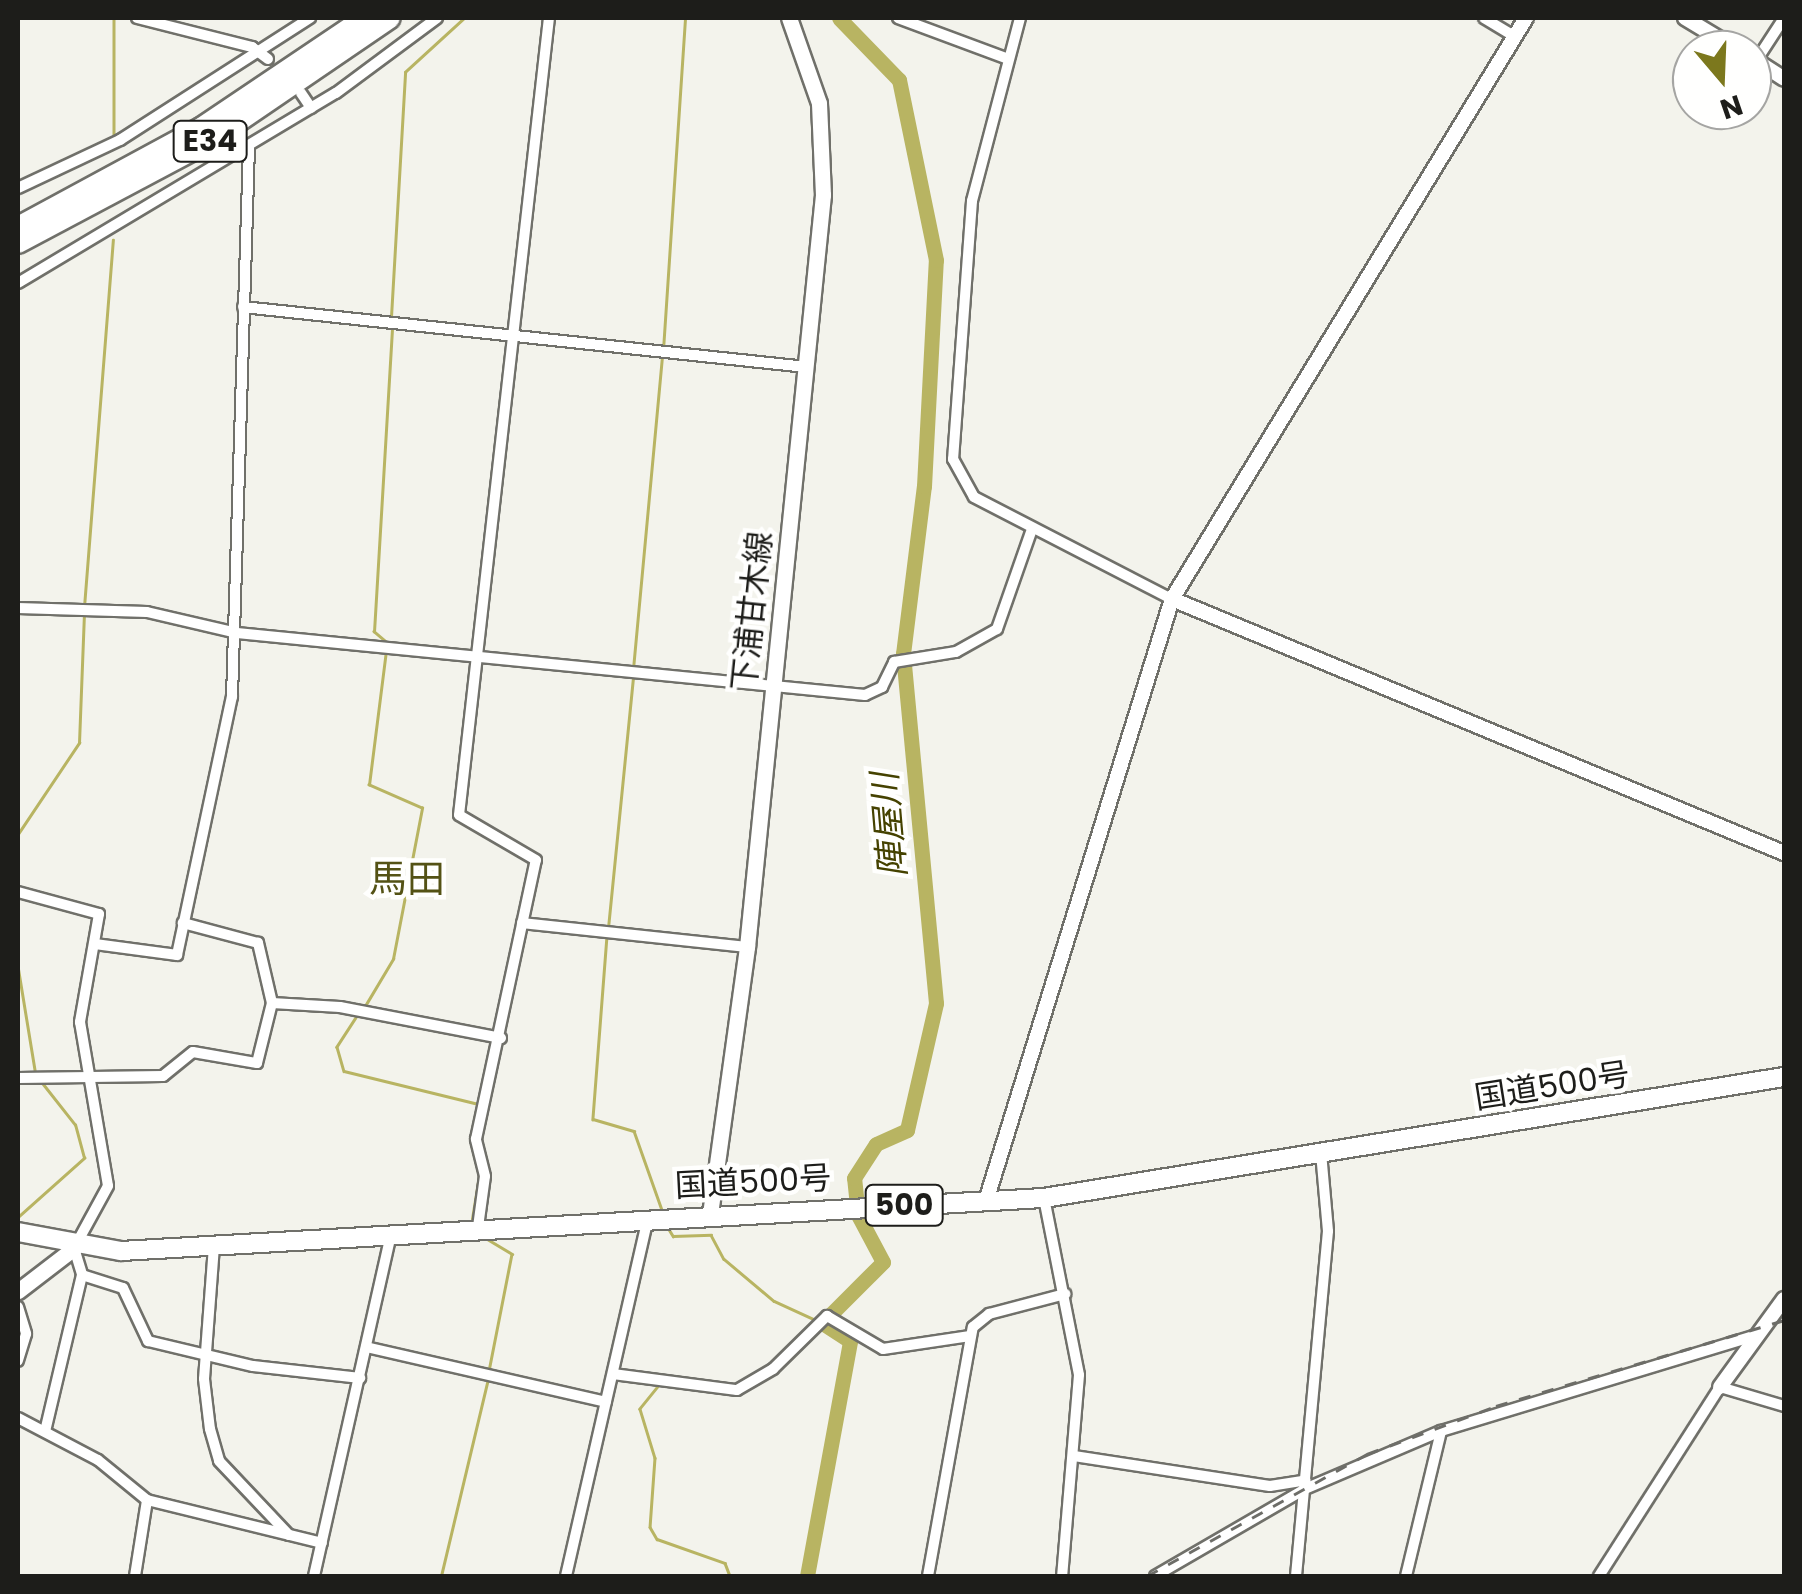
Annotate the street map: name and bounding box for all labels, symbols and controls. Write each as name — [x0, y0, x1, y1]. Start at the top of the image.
north arrow — [1672, 30, 1772, 130]
text: N — [1715, 85, 1748, 129]
road number: E34 — [172, 116, 248, 166]
street label: 下浦甘木線 — [725, 529, 779, 693]
water label: 陣屋川 — [864, 771, 914, 879]
district label: 馬田 — [369, 856, 445, 902]
street label: 国道500号 — [1472, 1055, 1632, 1117]
street label: 国道500号 — [674, 1159, 832, 1205]
road number: 500 — [864, 1180, 944, 1230]

